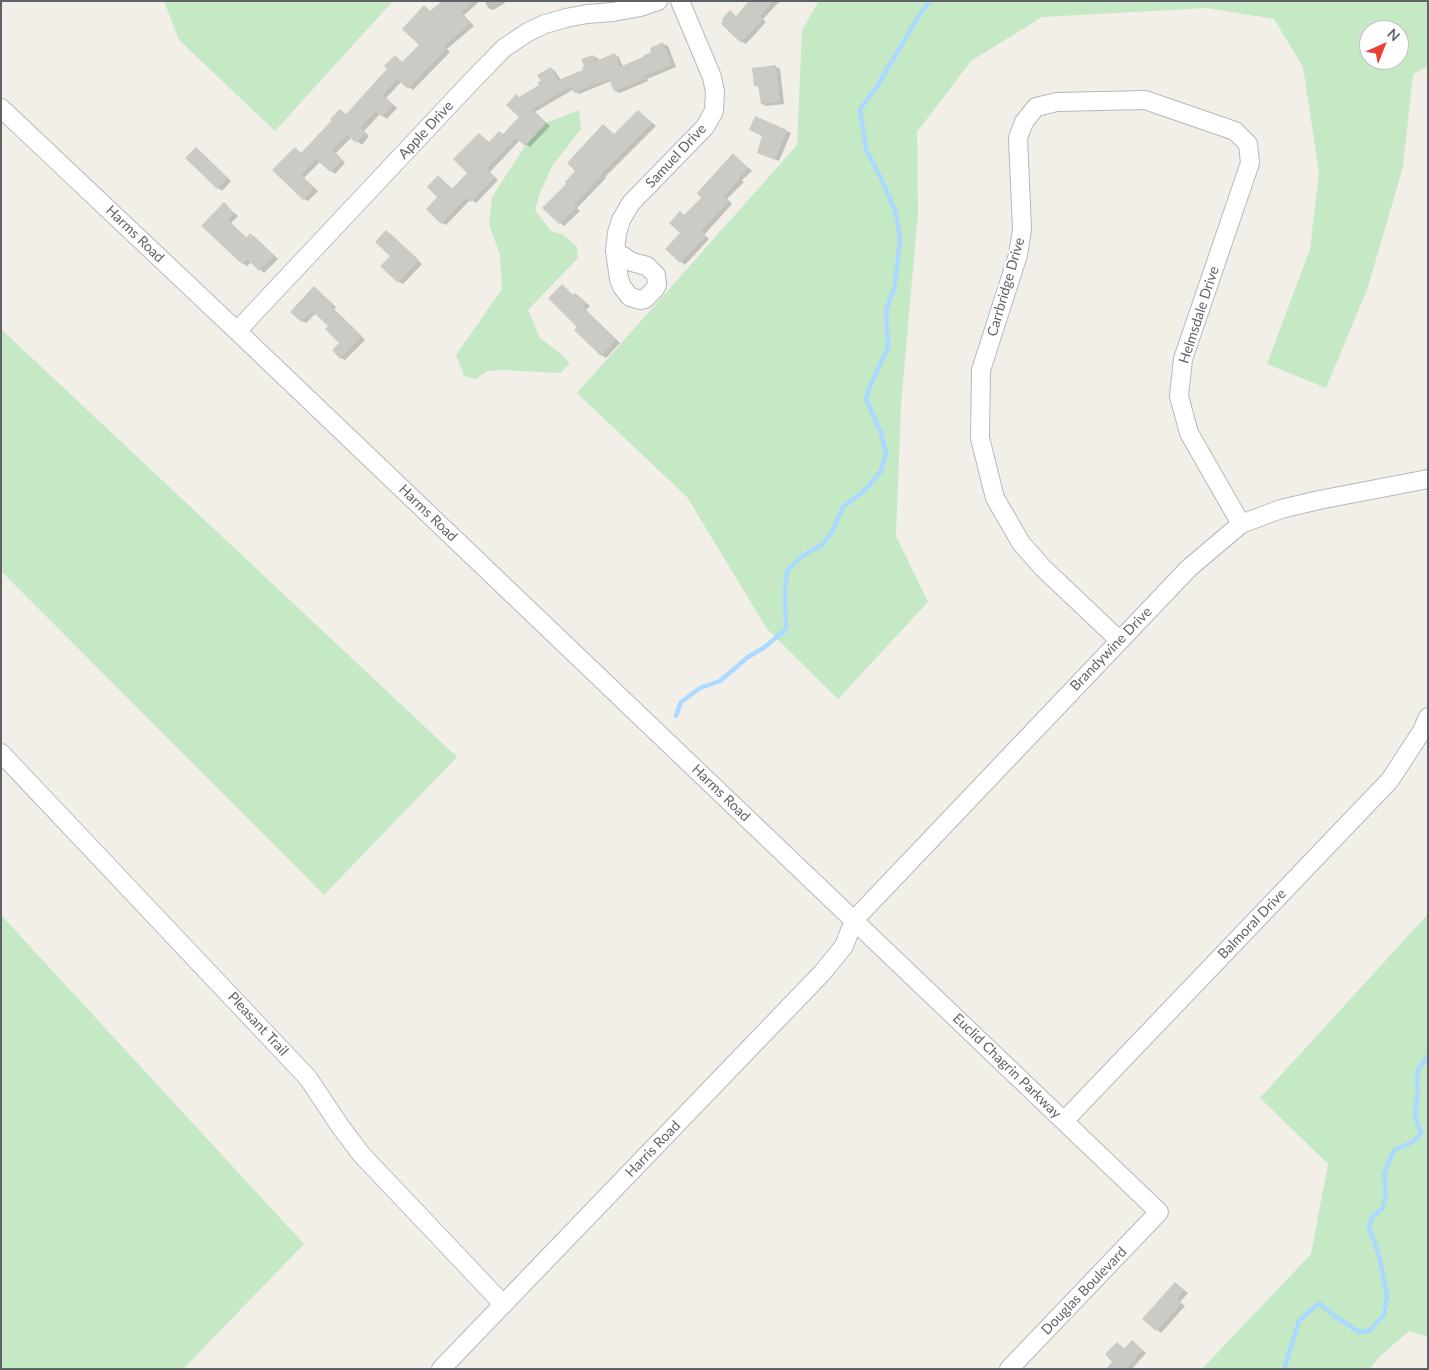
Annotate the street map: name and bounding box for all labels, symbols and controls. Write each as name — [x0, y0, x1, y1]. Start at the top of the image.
north arrow — [1359, 20, 1409, 70]
text: N — [1384, 25, 1404, 44]
street label: Apple Drive — [395, 98, 457, 162]
street label: Samuel Drive — [642, 120, 710, 192]
street label: Harms Road — [102, 202, 168, 266]
street label: Carrbridge Drive — [984, 236, 1028, 338]
street label: Helmsdale Drive — [1175, 264, 1223, 366]
street label: Harms Road — [395, 481, 461, 545]
street label: Brandywine Drive — [1067, 604, 1155, 694]
street label: Harms Road — [688, 761, 754, 825]
street label: Balmoral Drive — [1214, 885, 1290, 963]
street label: Pleasant Trail — [224, 989, 292, 1059]
street label: Euclid Chagrin Parkway — [949, 1010, 1065, 1122]
street label: Harris Road — [622, 1117, 684, 1181]
street label: Douglas Boulevard — [1038, 1244, 1130, 1338]

